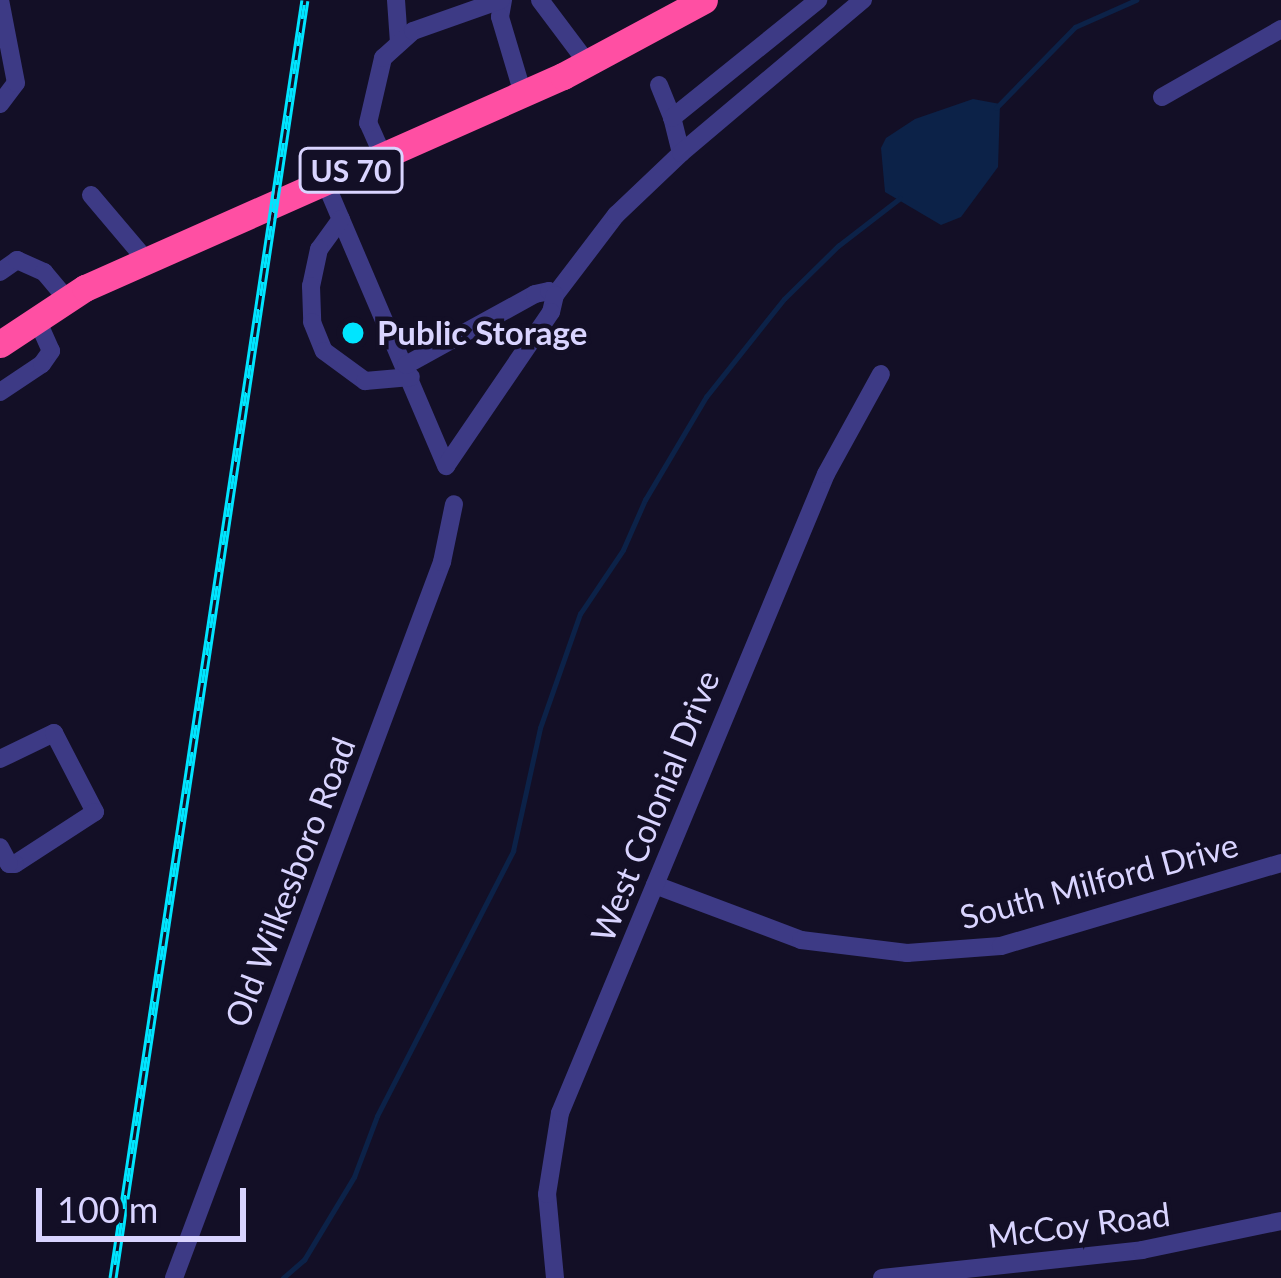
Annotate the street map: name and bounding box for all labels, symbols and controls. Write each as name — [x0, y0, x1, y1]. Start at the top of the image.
road number: US 70 — [297, 146, 405, 194]
place label: Public Storage — [377, 313, 587, 353]
marker: Public Storage — [340, 320, 366, 346]
street label: West Colonial Drive — [583, 665, 727, 947]
street label: Old Wilkesboro Road — [217, 732, 363, 1032]
street label: South Milford Drive — [956, 825, 1242, 937]
scale bar — [42, 1164, 252, 1238]
text: 100 m — [57, 1187, 158, 1231]
street label: McCoy Road — [985, 1194, 1173, 1256]

